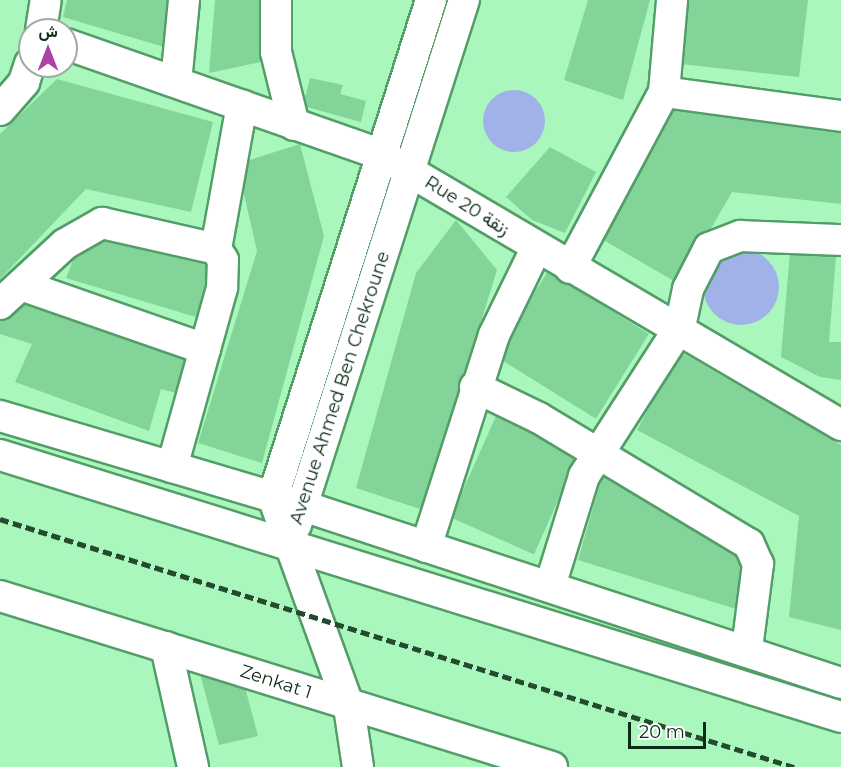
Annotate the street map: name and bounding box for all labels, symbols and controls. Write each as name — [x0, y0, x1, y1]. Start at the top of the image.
north arrow — [18, 18, 78, 78]
text: ش — [38, 22, 58, 41]
street label: Rue 20 زنقة — [421, 171, 513, 241]
street label: Avenue Ahmed Ben Chekroune — [286, 249, 394, 527]
street label: Zenkat 1 — [237, 660, 315, 704]
scale bar — [631, 710, 709, 748]
text: 20 m — [639, 721, 685, 743]

